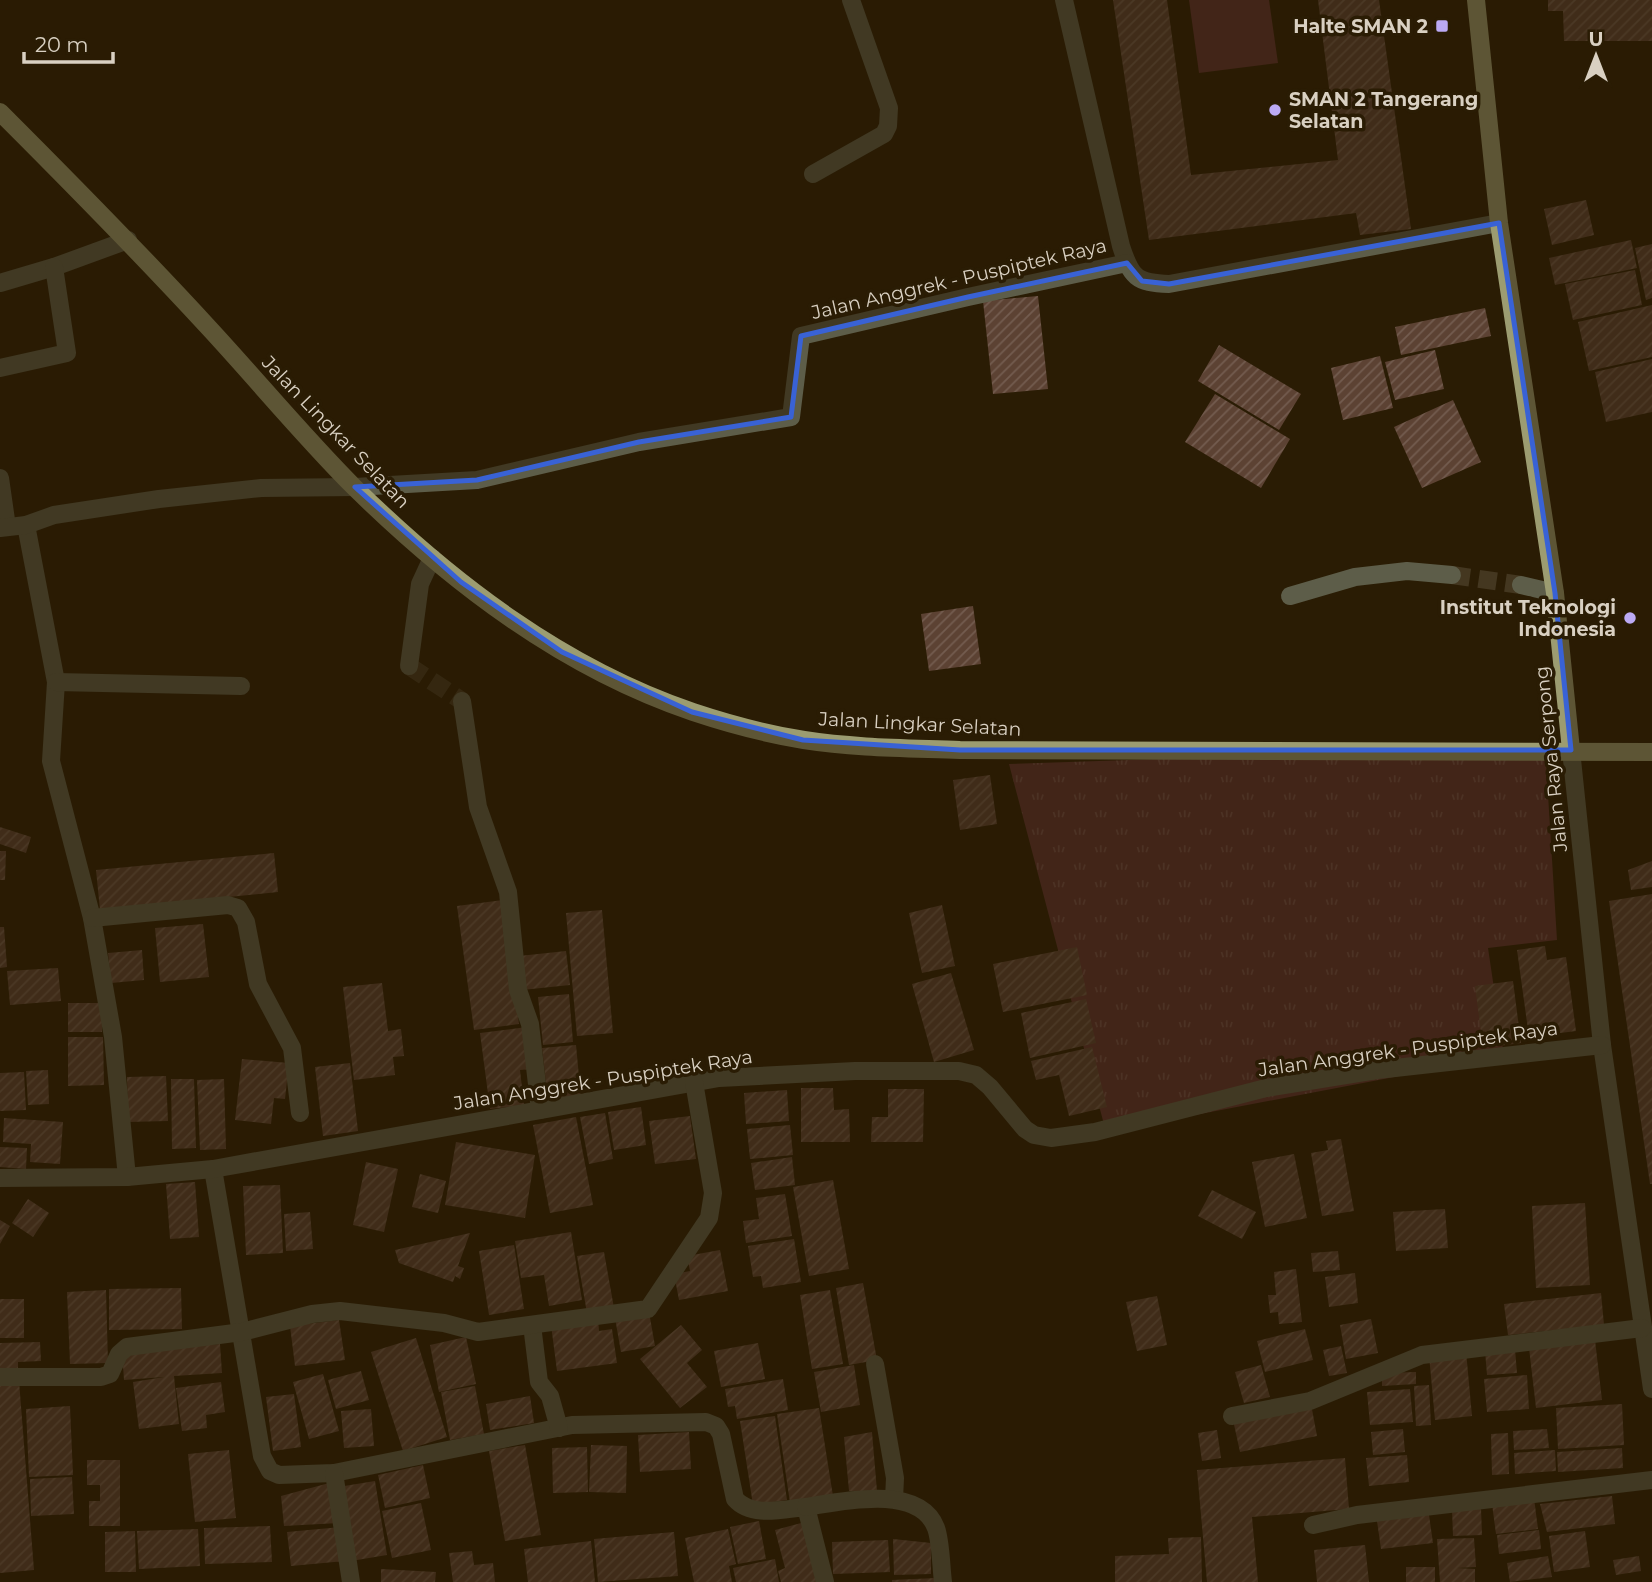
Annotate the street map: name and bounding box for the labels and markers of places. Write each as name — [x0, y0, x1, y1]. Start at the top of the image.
place label: Halte SMAN 2 — [1293, 15, 1428, 38]
marker: Halte SMAN 2 — [1434, 18, 1450, 34]
place label: SMAN 2 Tangerang Selatan — [1289, 88, 1478, 133]
marker: SMAN 2 Tangerang Selatan — [1267, 102, 1283, 118]
place label: Institut Teknologi Indonesia — [1440, 596, 1616, 641]
marker: Institut Teknologi Indonesia — [1622, 610, 1638, 626]

